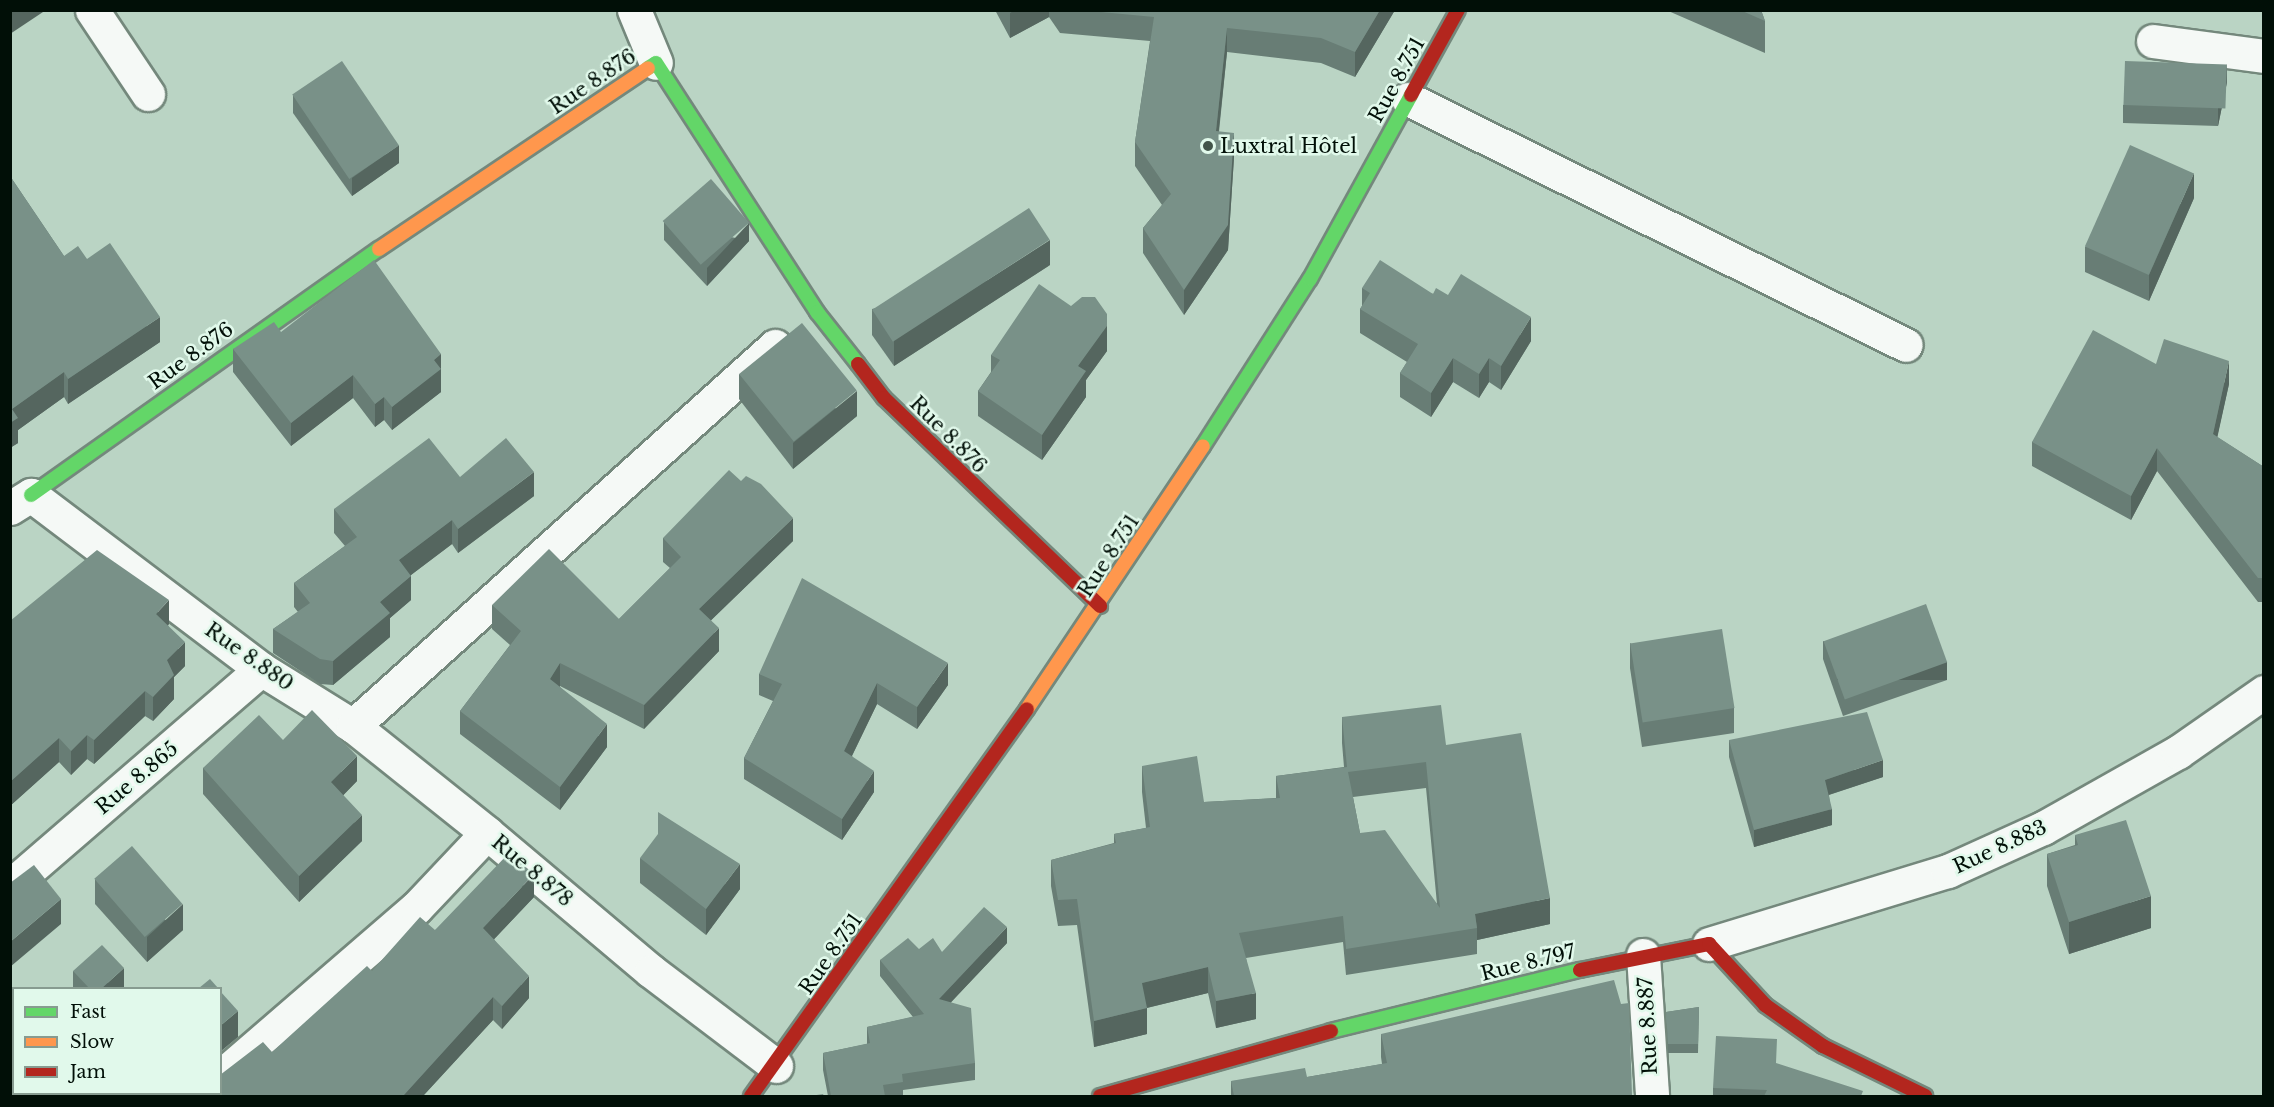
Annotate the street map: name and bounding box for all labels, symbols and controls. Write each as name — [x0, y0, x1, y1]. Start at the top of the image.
street label: Rue 8.751 — [1364, 33, 1430, 127]
street label: Rue 8.876 — [545, 44, 641, 120]
place label: Luxtral Hôtel — [1220, 134, 1357, 158]
marker: Luxtral Hôtel — [1201, 139, 1215, 153]
street label: Rue 8.876 — [144, 317, 238, 395]
street label: Rue 8.876 — [905, 392, 991, 478]
street label: Rue 8.751 — [1073, 510, 1145, 602]
street label: Rue 8.880 — [200, 618, 298, 696]
street label: Rue 8.865 — [91, 737, 183, 819]
street label: Rue 8.883 — [1949, 815, 2051, 879]
street label: Rue 8.878 — [487, 830, 577, 912]
street label: Rue 8.751 — [794, 909, 868, 999]
street label: Rue 8.797 — [1478, 940, 1578, 986]
street label: Rue 8.887 — [1633, 976, 1663, 1076]
legend — [12, 987, 222, 1095]
text: Fast — [70, 1001, 106, 1023]
text: Slow — [70, 1031, 114, 1053]
text: Jam — [70, 1061, 106, 1083]

